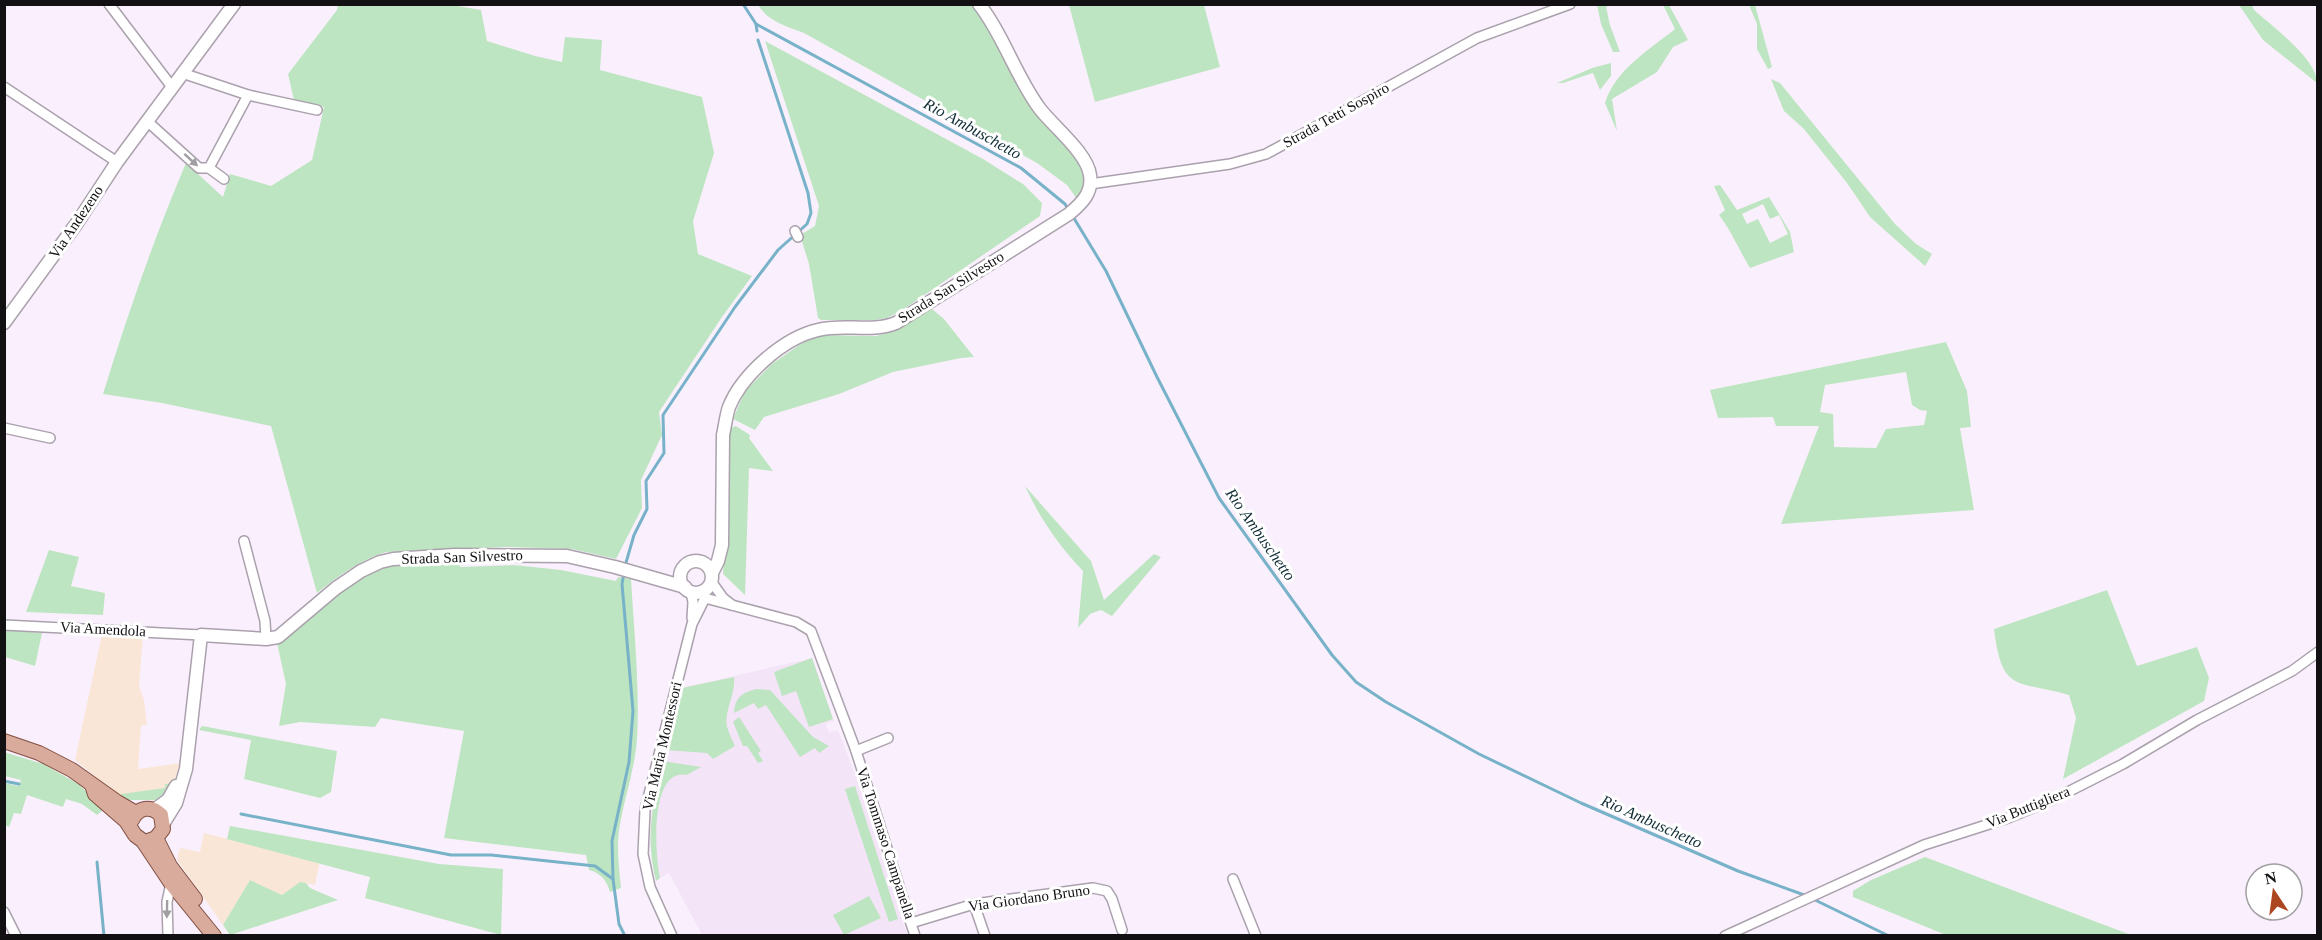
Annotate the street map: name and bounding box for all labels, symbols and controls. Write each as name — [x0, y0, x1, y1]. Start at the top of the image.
street label: Strada Tetti Sospiro — [1280, 79, 1392, 151]
water label: Rio Ambuschetto — [920, 94, 1024, 162]
one-way arrow — [183, 153, 198, 167]
street label: Via Andezeno — [46, 182, 106, 262]
street label: Strada San Silvestro — [895, 248, 1007, 326]
water label: Rio Ambuschetto — [1222, 484, 1299, 584]
street label: Strada San Silvestro — [401, 547, 523, 567]
street label: Via Amendola — [60, 619, 147, 639]
street label: Via Maria Montessori — [639, 680, 685, 812]
street label: Via Tommaso Campanella — [854, 765, 918, 921]
street label: Via Buttigliera — [1984, 783, 2072, 831]
water label: Rio Ambuschetto — [1598, 791, 1705, 851]
north arrow — [2244, 862, 2304, 922]
text: N — [2263, 868, 2279, 887]
street label: Via Giordano Bruno — [967, 882, 1091, 914]
one-way arrow — [162, 900, 172, 919]

